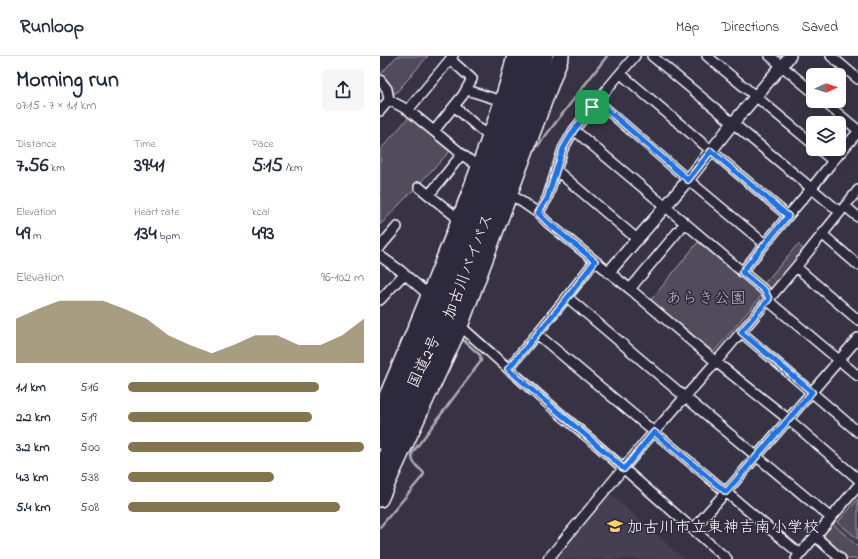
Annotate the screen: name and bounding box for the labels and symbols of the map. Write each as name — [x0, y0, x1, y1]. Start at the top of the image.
north arrow — [806, 68, 846, 108]
pin — [575, 90, 609, 124]
street label: 加古川バイパス — [438, 210, 500, 323]
park label: あらき公園 — [666, 287, 746, 311]
street label: 国道2号 — [402, 331, 448, 392]
place label: 加古川市立東神吉南小学校 — [627, 516, 819, 540]
school or university icon: 加古川市立東神吉南小学校 — [606, 517, 624, 535]

